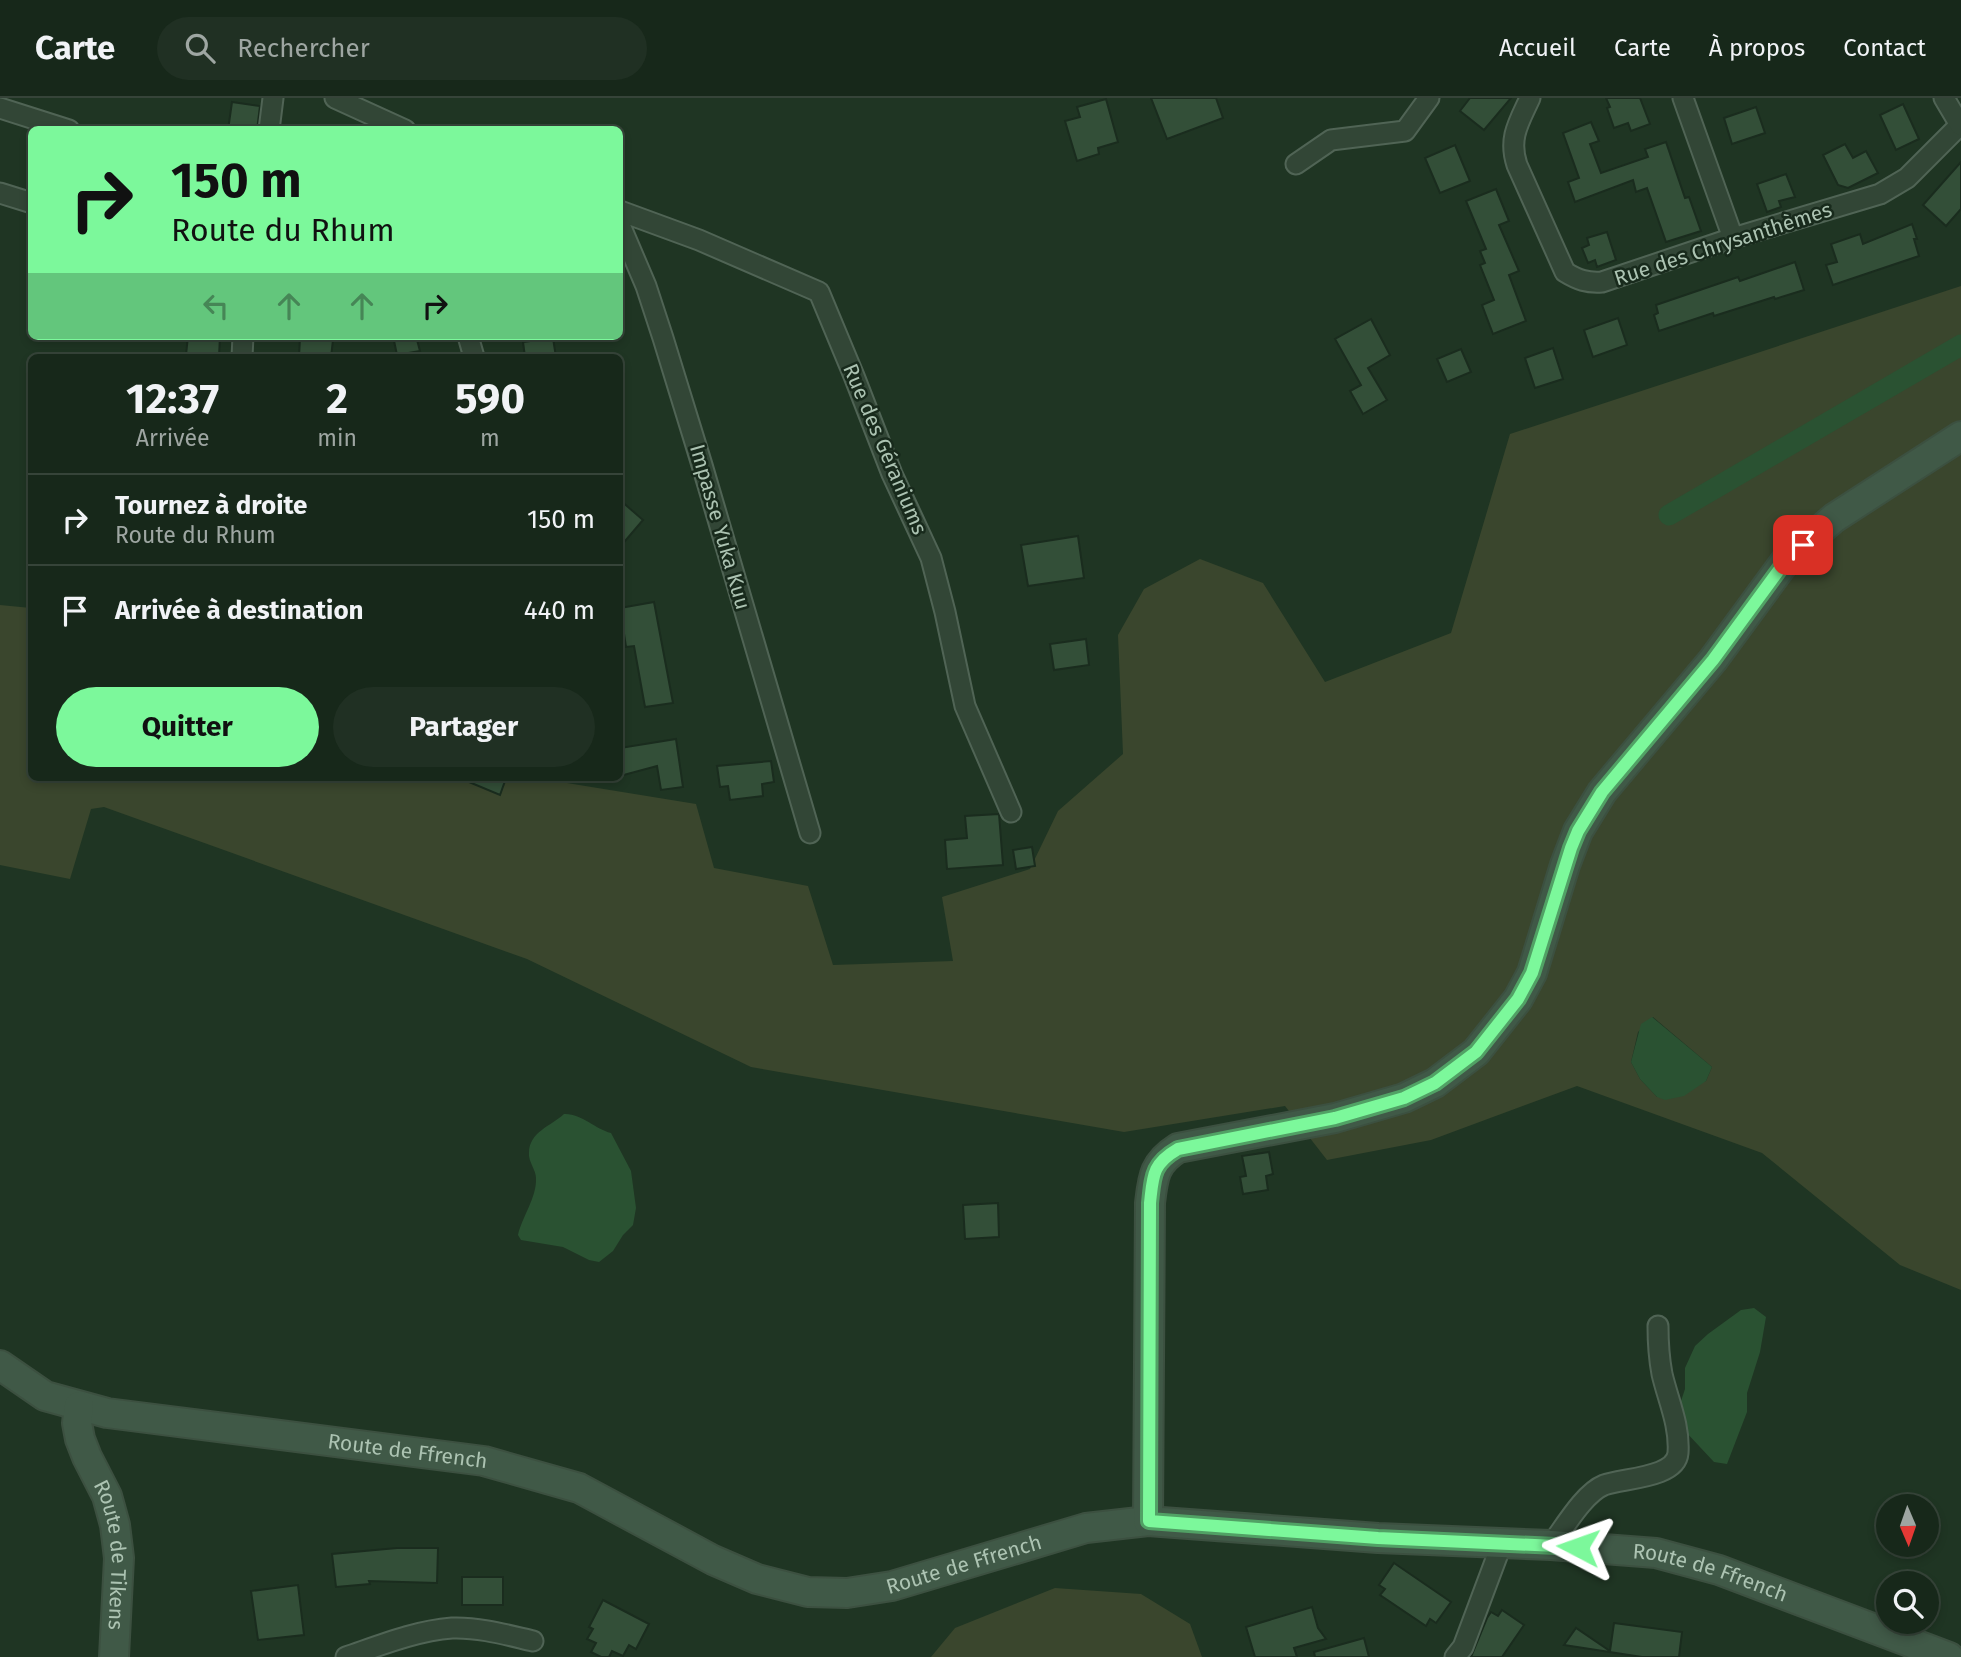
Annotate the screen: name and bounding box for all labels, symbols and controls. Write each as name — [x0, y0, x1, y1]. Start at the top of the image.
search box — [157, 17, 647, 80]
text: Carte — [35, 28, 115, 68]
icon: search — [181, 29, 219, 67]
text: Rechercher — [237, 33, 370, 64]
text: Accueil — [1499, 34, 1576, 62]
text: Carte — [1614, 34, 1671, 62]
text: À propos — [1709, 34, 1805, 62]
text: Contact — [1843, 34, 1926, 62]
text: 150 m — [171, 151, 302, 210]
icon: right — [56, 154, 147, 245]
street label: Rue des Chrysanthèmes — [1611, 196, 1835, 291]
text: Route du Rhum — [171, 211, 395, 249]
icon: left — [197, 287, 235, 325]
icon: ahead — [270, 287, 308, 325]
icon: ahead — [343, 287, 381, 325]
icon: right — [416, 287, 454, 325]
street label: Rue des Géraniums — [837, 360, 933, 539]
text: 12:37 — [126, 374, 219, 424]
text: 2 — [326, 374, 348, 424]
text: 590 — [455, 374, 525, 424]
text: Arrivée — [136, 424, 210, 452]
text: min — [317, 424, 357, 452]
text: m — [480, 424, 500, 452]
street label: Impasse Yuka Kuu — [684, 441, 756, 613]
text: Tournez à droite — [115, 490, 307, 521]
icon: right — [56, 501, 94, 539]
text: 150 m — [527, 504, 595, 535]
pin — [1773, 515, 1833, 575]
text: Route du Rhum — [115, 521, 276, 549]
icon: arrive — [1784, 526, 1822, 564]
icon: arrive — [56, 592, 94, 630]
text: Arrivée à destination — [115, 595, 364, 626]
text: 440 m — [524, 595, 595, 626]
button: Quitter — [56, 687, 319, 767]
button: Partager — [333, 687, 595, 767]
street label: Route de Ffrench — [326, 1428, 489, 1474]
street label: Route de Tikens — [88, 1475, 133, 1631]
north arrow — [1876, 1494, 1939, 1558]
map controls — [1876, 1494, 1939, 1634]
position arrow — [1541, 1510, 1615, 1584]
street label: Route de Ffrench — [883, 1529, 1045, 1600]
street label: Route de Ffrench — [1632, 1538, 1791, 1608]
button: search — [1876, 1571, 1939, 1634]

